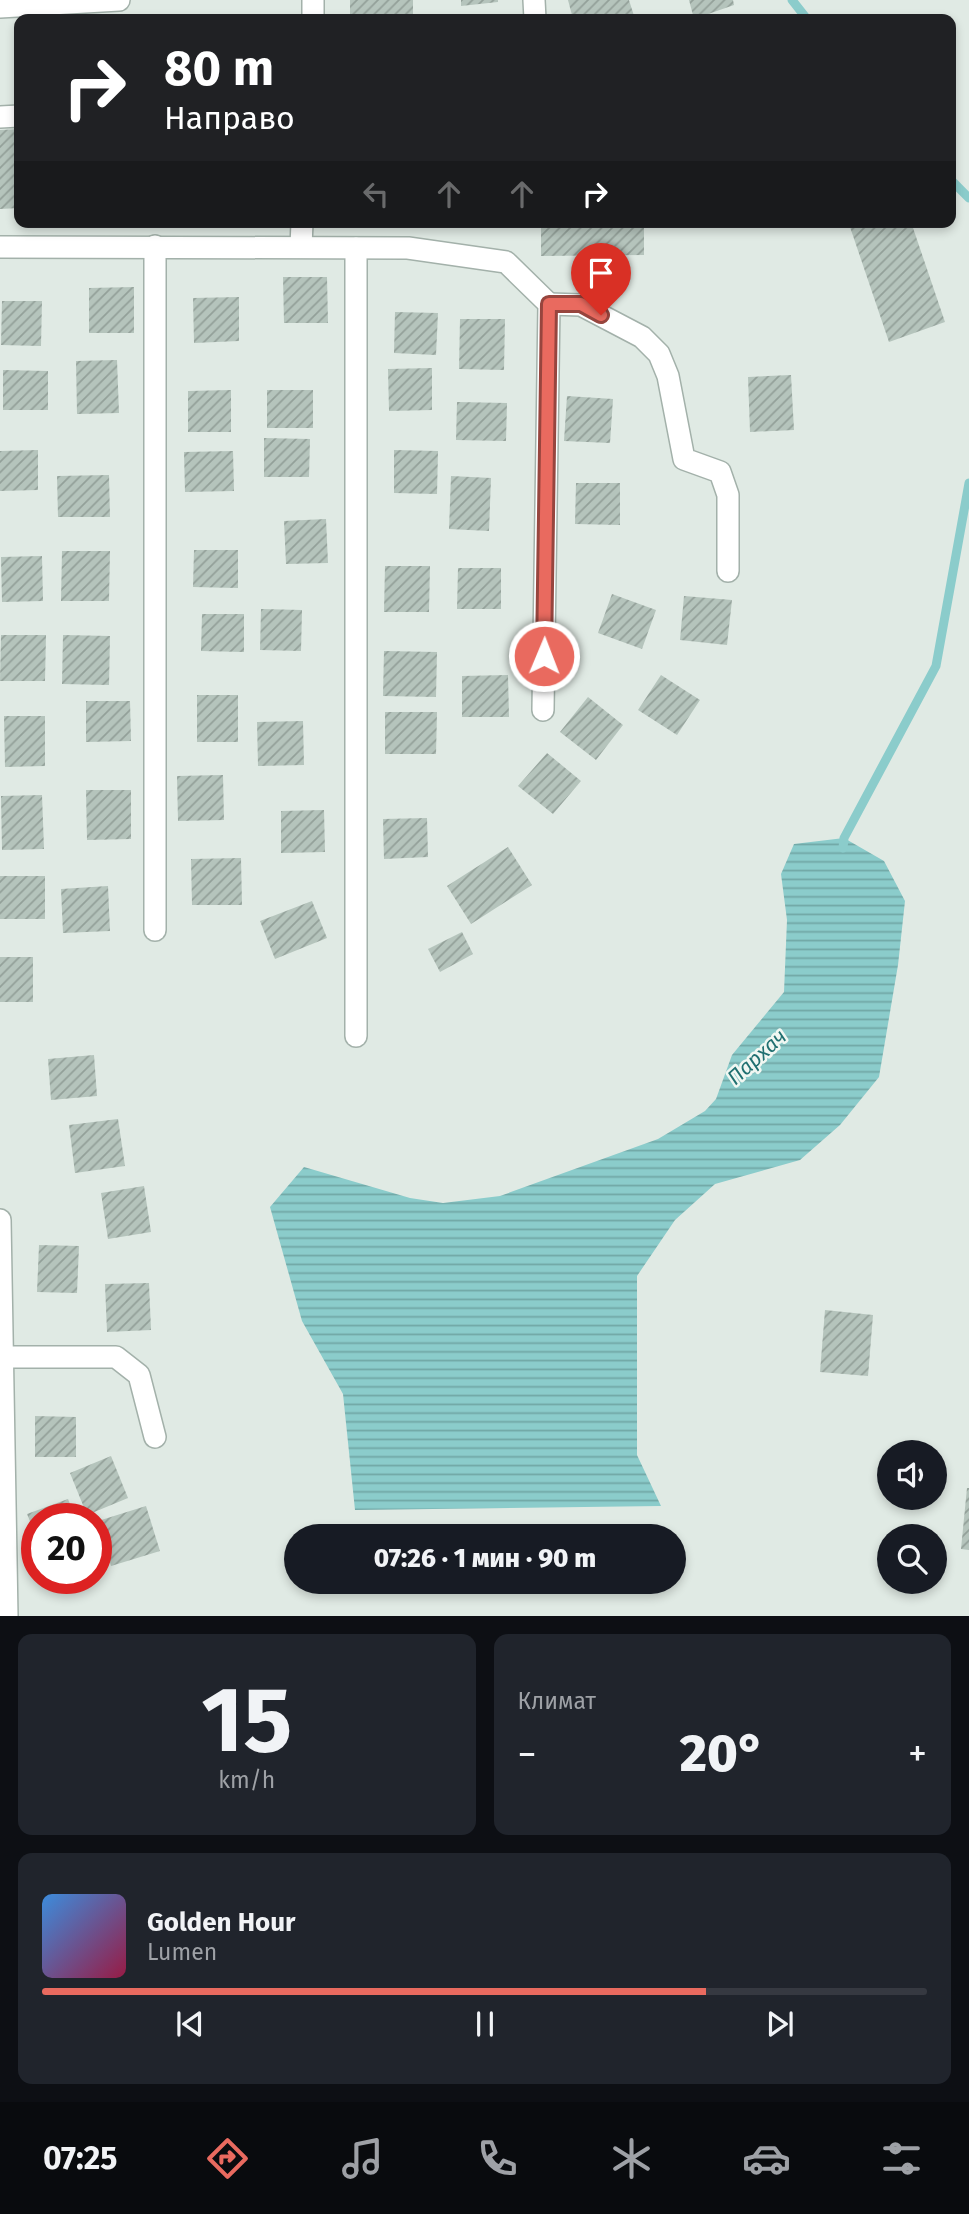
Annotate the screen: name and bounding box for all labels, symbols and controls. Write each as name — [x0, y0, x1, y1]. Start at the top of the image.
text: 80 m — [164, 39, 274, 98]
icon: right — [49, 42, 140, 133]
text: Направо — [164, 99, 295, 137]
icon: left — [357, 175, 395, 213]
icon: ahead — [430, 175, 468, 213]
icon: ahead — [503, 175, 541, 213]
icon: right — [576, 175, 614, 213]
pin — [571, 243, 631, 315]
icon: arrive — [582, 254, 620, 292]
position arrow — [507, 619, 581, 693]
water label: Пархач — [722, 1024, 792, 1090]
map controls — [877, 1440, 947, 1594]
button: sound — [877, 1440, 947, 1510]
speed limit sign: 20 — [21, 1503, 112, 1594]
button: search — [877, 1524, 947, 1594]
text: 07:26 · 1 мин · 90 m — [374, 1543, 596, 1574]
text: 15 — [201, 1666, 292, 1775]
text: Климат — [518, 1687, 596, 1715]
text: 20° — [680, 1722, 765, 1785]
text: − — [518, 1731, 537, 1777]
text: + — [908, 1731, 927, 1777]
text: km/h — [218, 1766, 275, 1794]
text: Golden Hour — [147, 1907, 295, 1938]
text: Lumen — [147, 1938, 217, 1966]
icon: previous — [171, 2005, 209, 2043]
icon: pause — [466, 2005, 504, 2043]
icon: next — [761, 2005, 799, 2043]
icon: directions — [203, 2134, 252, 2183]
icon: music — [338, 2134, 387, 2183]
icon: phone — [473, 2134, 522, 2183]
icon: climate — [607, 2134, 656, 2183]
icon: car — [742, 2134, 791, 2183]
icon: filters — [877, 2134, 926, 2183]
text: 07:25 — [43, 2139, 117, 2177]

